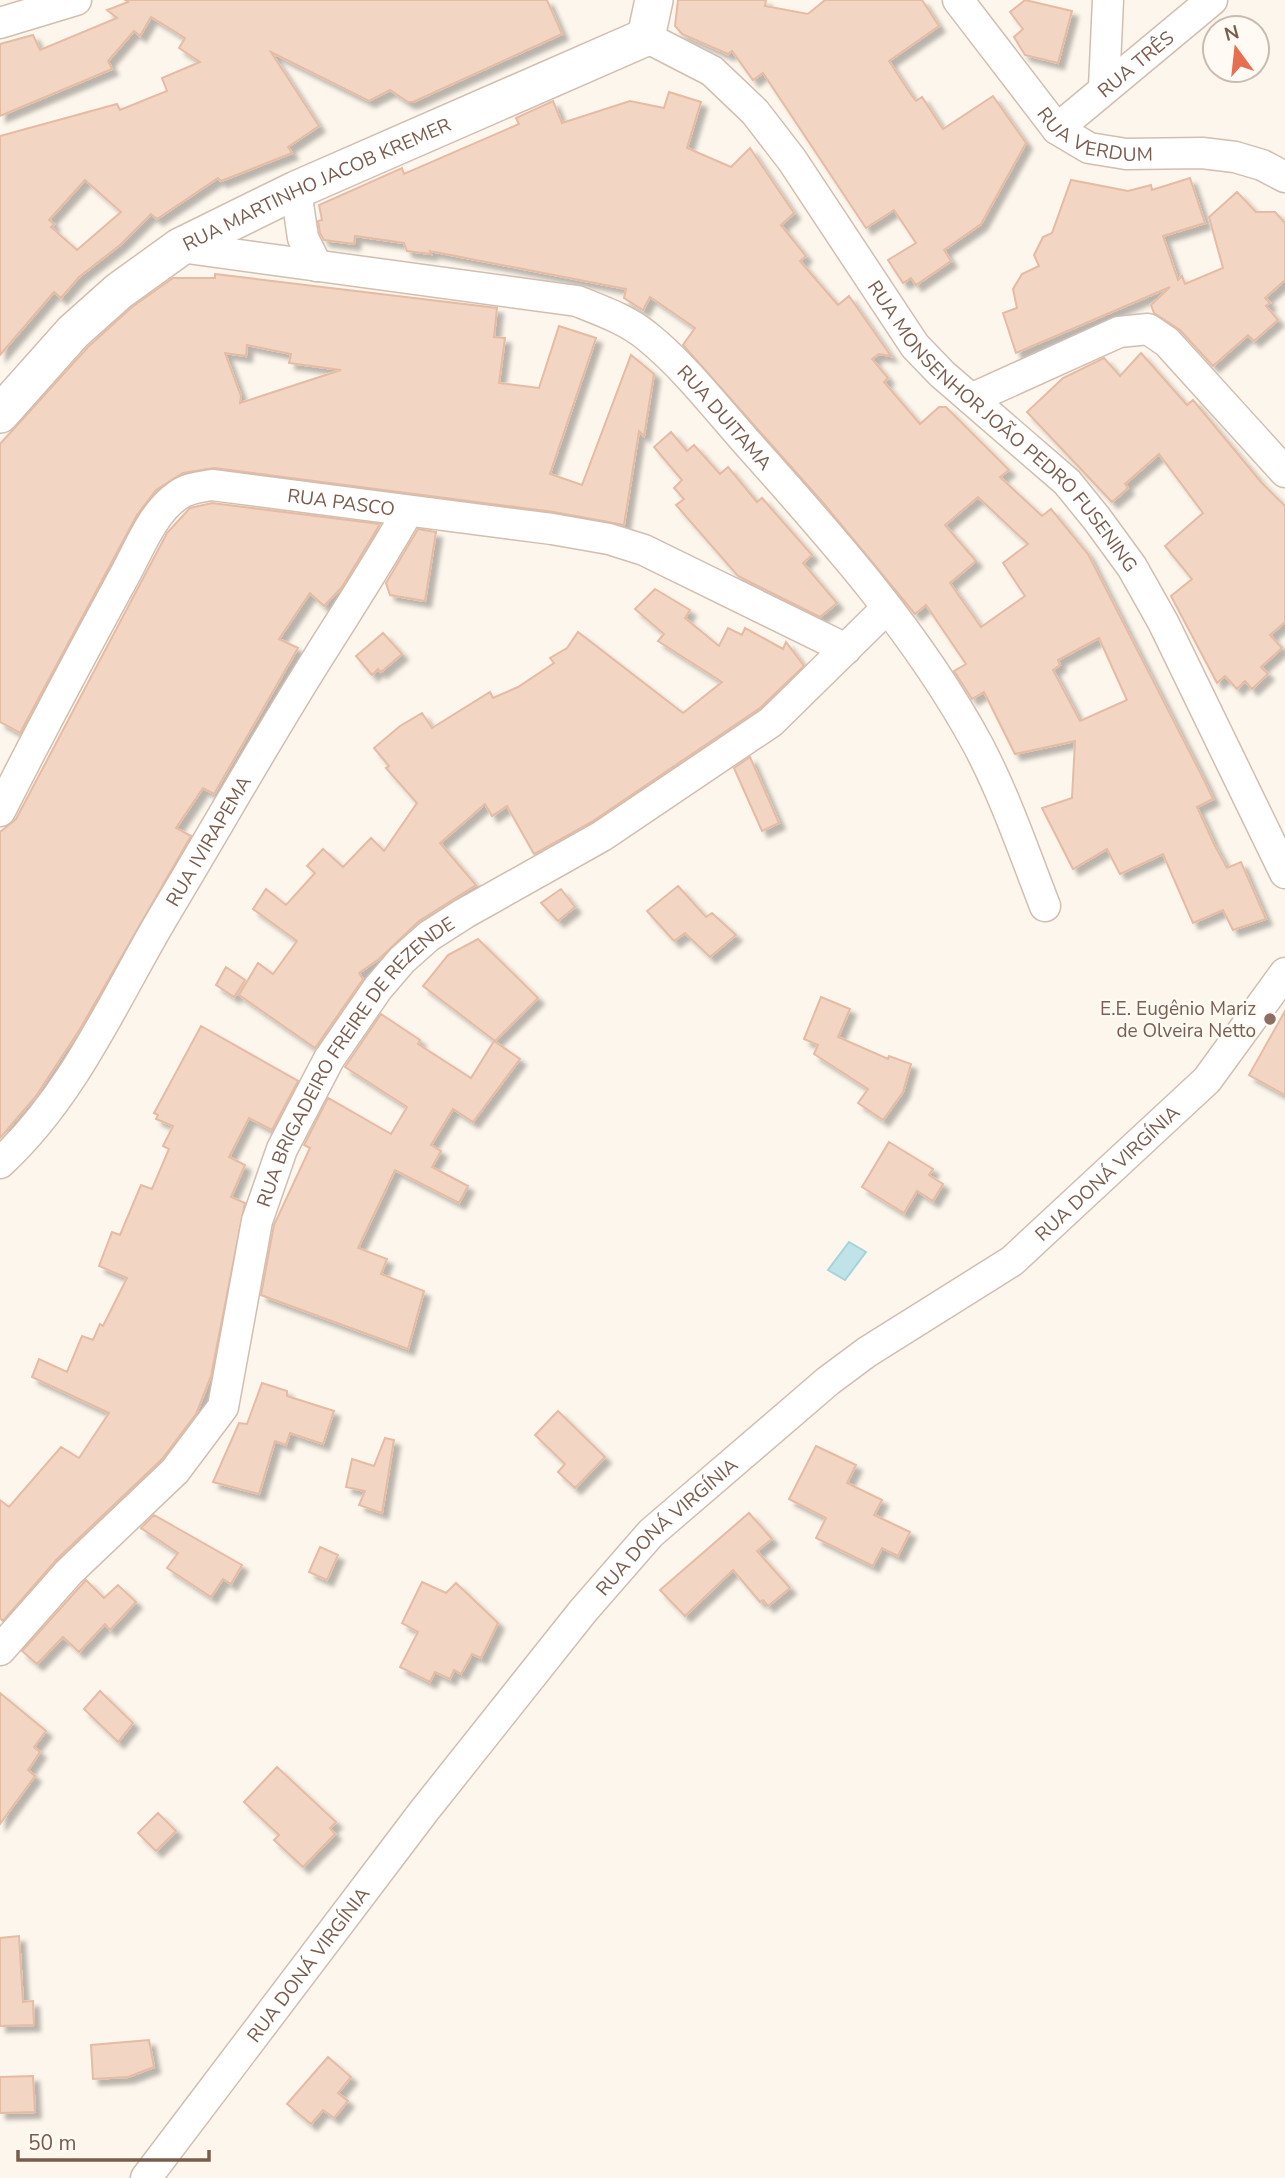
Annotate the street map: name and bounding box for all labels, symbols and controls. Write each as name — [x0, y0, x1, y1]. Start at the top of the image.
north arrow — [1201, 14, 1271, 84]
text: N — [1222, 19, 1242, 48]
street label: RUA TRÊS — [1092, 25, 1180, 104]
street label: RUA VERDUM — [1031, 102, 1153, 168]
street label: RUA MARTINHO JACOB KREMER — [179, 112, 455, 258]
street label: RUA MONSENHOR JOÃO PEDRO FUSENING — [861, 276, 1143, 577]
street label: RUA DUITAMA — [671, 360, 778, 476]
street label: RUA PASCO — [286, 483, 396, 523]
street label: RUA IVIRAPEMA — [160, 771, 258, 912]
street label: RUA BRIGADEIRO FREIRE DE REZENDE — [251, 911, 460, 1210]
place label: E.E. Eugênio Mariz de Olveira Netto — [1100, 996, 1256, 1044]
marker: E.E. Eugênio Mariz de Olveira Netto — [1262, 1011, 1278, 1027]
street label: RUA DONÁ VIRGÍNIA — [1030, 1100, 1186, 1247]
street label: RUA DONÁ VIRGÍNIA — [590, 1452, 744, 1602]
street label: RUA DONÁ VIRGÍNIA — [241, 1882, 376, 2048]
scale bar — [18, 2118, 208, 2162]
text: 50 m — [28, 2129, 77, 2157]

